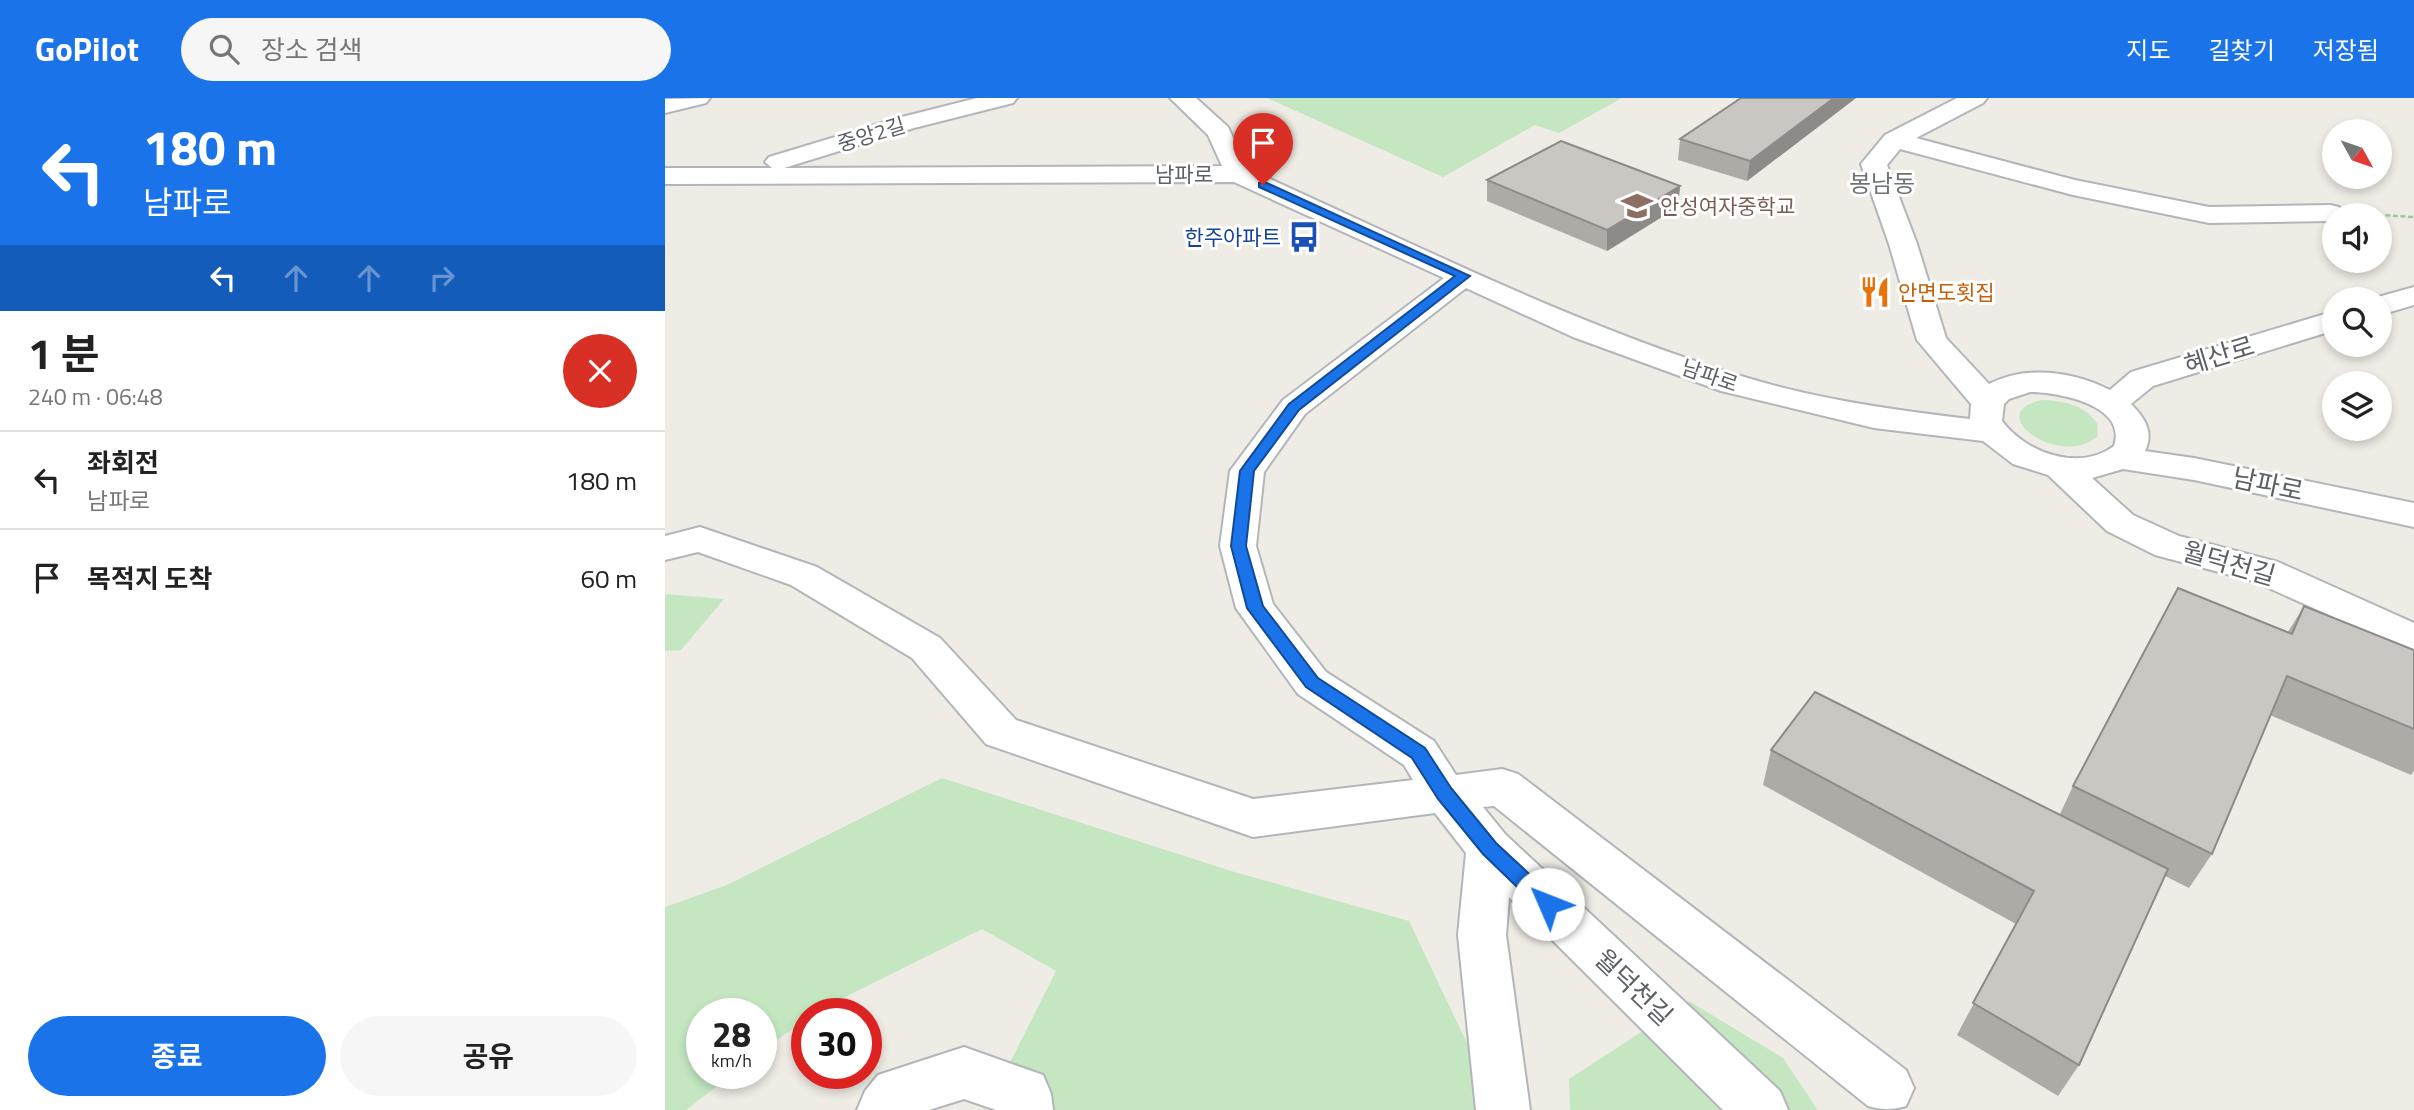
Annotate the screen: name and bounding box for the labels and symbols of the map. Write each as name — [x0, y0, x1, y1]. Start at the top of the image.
street label: 중앙2길 — [833, 109, 909, 159]
pin — [1233, 113, 1293, 185]
north arrow — [2322, 119, 2392, 189]
street label: 남파로 — [1155, 158, 1213, 190]
district label: 봉남동 — [1849, 165, 1915, 201]
school or university icon: 안성여자중학교 — [1620, 189, 1654, 223]
place label: 안성여자중학교 — [1660, 190, 1795, 222]
bus stop icon: 한주아파트 — [1287, 220, 1321, 254]
place label: 한주아파트 — [1184, 221, 1281, 253]
restaurant icon: 안면도횟집 — [1858, 275, 1892, 309]
place label: 안면도횟집 — [1898, 276, 1995, 308]
street label: 혜산로 — [2179, 326, 2259, 384]
street label: 남파로 — [1677, 350, 1743, 400]
street label: 남파로 — [2229, 457, 2307, 511]
street label: 월덕천길 — [2178, 531, 2280, 595]
position arrow — [1511, 867, 1585, 941]
street label: 월덕천길 — [1586, 940, 1682, 1034]
speed limit sign: 30 — [791, 998, 882, 1089]

